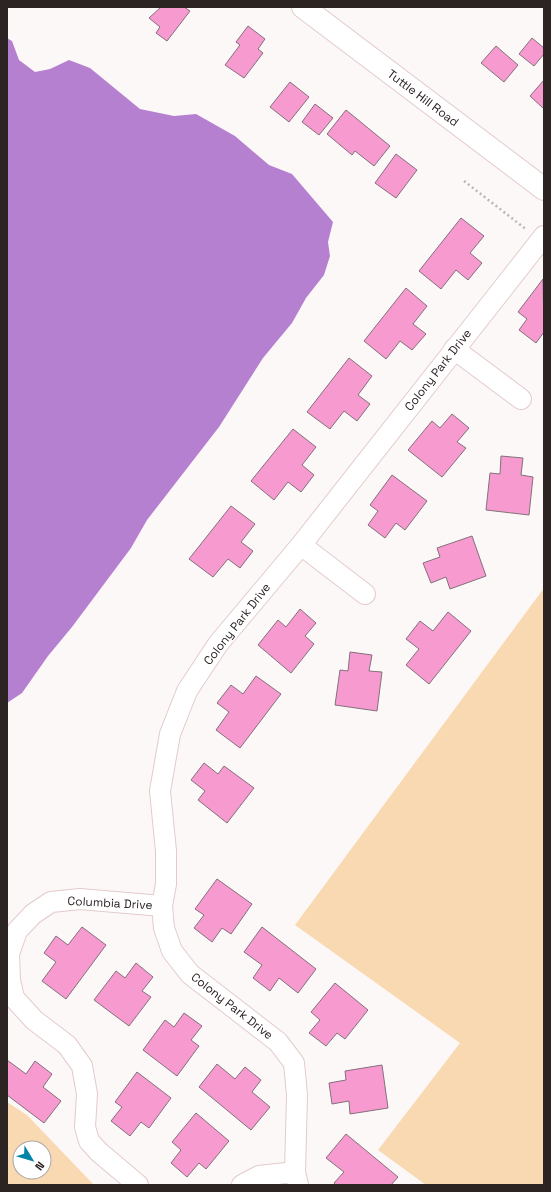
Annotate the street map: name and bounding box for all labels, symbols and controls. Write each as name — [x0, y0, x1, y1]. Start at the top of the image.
street label: Tuttle Hill Road — [384, 66, 462, 130]
street label: Colony Park Drive — [401, 326, 475, 414]
street label: Colony Park Drive — [200, 580, 274, 668]
street label: Columbia Drive — [67, 893, 153, 913]
street label: Colony Park Drive — [188, 969, 276, 1043]
north arrow — [12, 1140, 52, 1180]
text: N — [32, 1159, 48, 1173]

